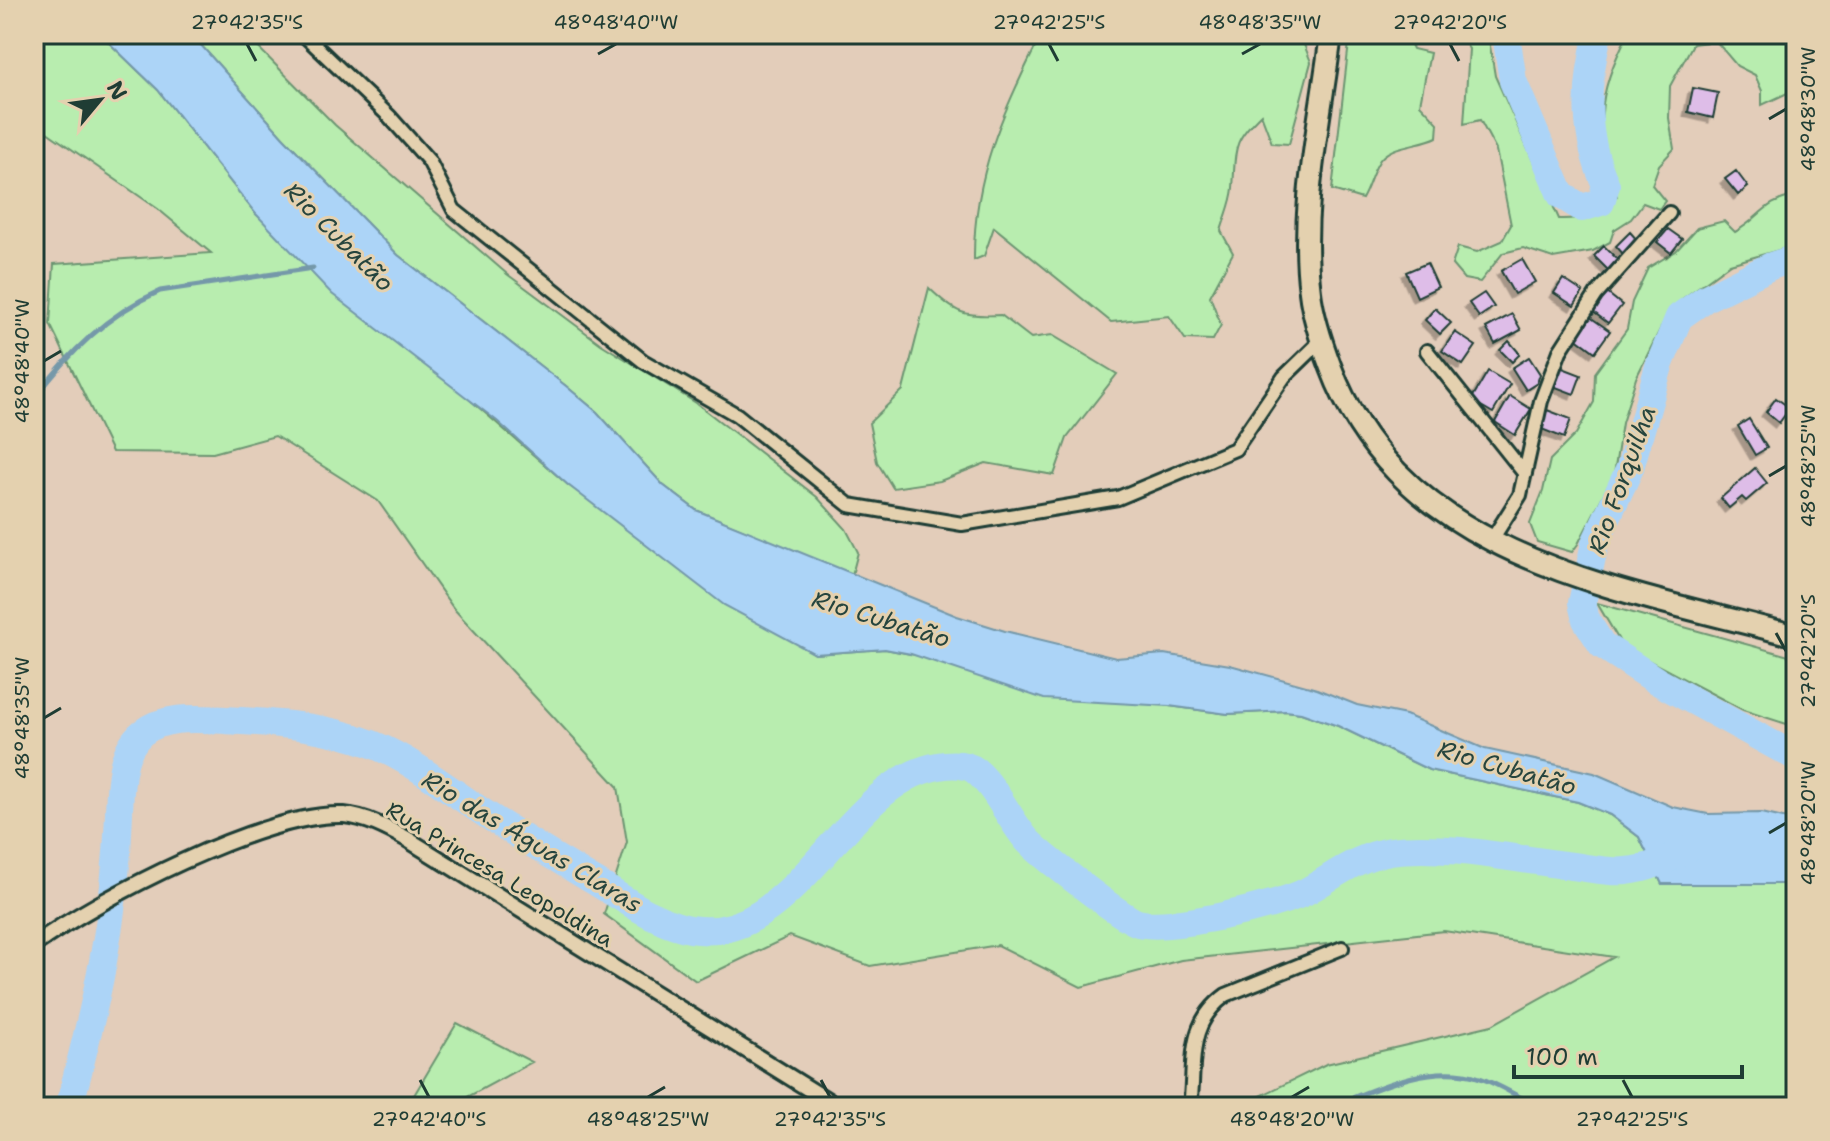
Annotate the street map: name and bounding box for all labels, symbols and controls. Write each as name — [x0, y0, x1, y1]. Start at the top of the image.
text: 27°42'35"S — [191, 9, 303, 35]
text: 48°48'40"W — [554, 9, 678, 35]
text: 27°42'25"S — [993, 9, 1105, 35]
text: 48°48'35"W — [1199, 9, 1321, 35]
text: 27°42'20"S — [1393, 9, 1507, 35]
text: 48°48'30"W — [1795, 46, 1821, 172]
north arrow — [60, 60, 140, 140]
text: N — [100, 76, 134, 105]
water label: Rio Cubatão — [277, 175, 401, 299]
text: 48°48'40"W — [9, 299, 35, 423]
water label: Rio Forquilha — [1580, 401, 1664, 559]
text: 48°48'25"W — [1795, 405, 1821, 527]
water label: Rio Cubatão — [808, 583, 954, 655]
text: 27°42'20"S — [1795, 594, 1821, 708]
text: 48°48'35"W — [9, 657, 35, 779]
water label: Rio Cubatão — [1434, 733, 1580, 803]
text: 48°48'20"W — [1795, 761, 1821, 885]
water label: Rio das Águas Claras — [416, 764, 648, 920]
street label: Rua Princesa Leopoldina — [381, 795, 619, 954]
scale bar — [1514, 1029, 1742, 1079]
text: 100 m — [1526, 1041, 1598, 1073]
text: 27°42'40"S — [372, 1106, 486, 1132]
text: 48°48'25"W — [587, 1106, 709, 1132]
text: 27°42'35"S — [774, 1106, 886, 1132]
text: 48°48'20"W — [1230, 1106, 1354, 1132]
text: 27°42'25"S — [1576, 1106, 1688, 1132]

